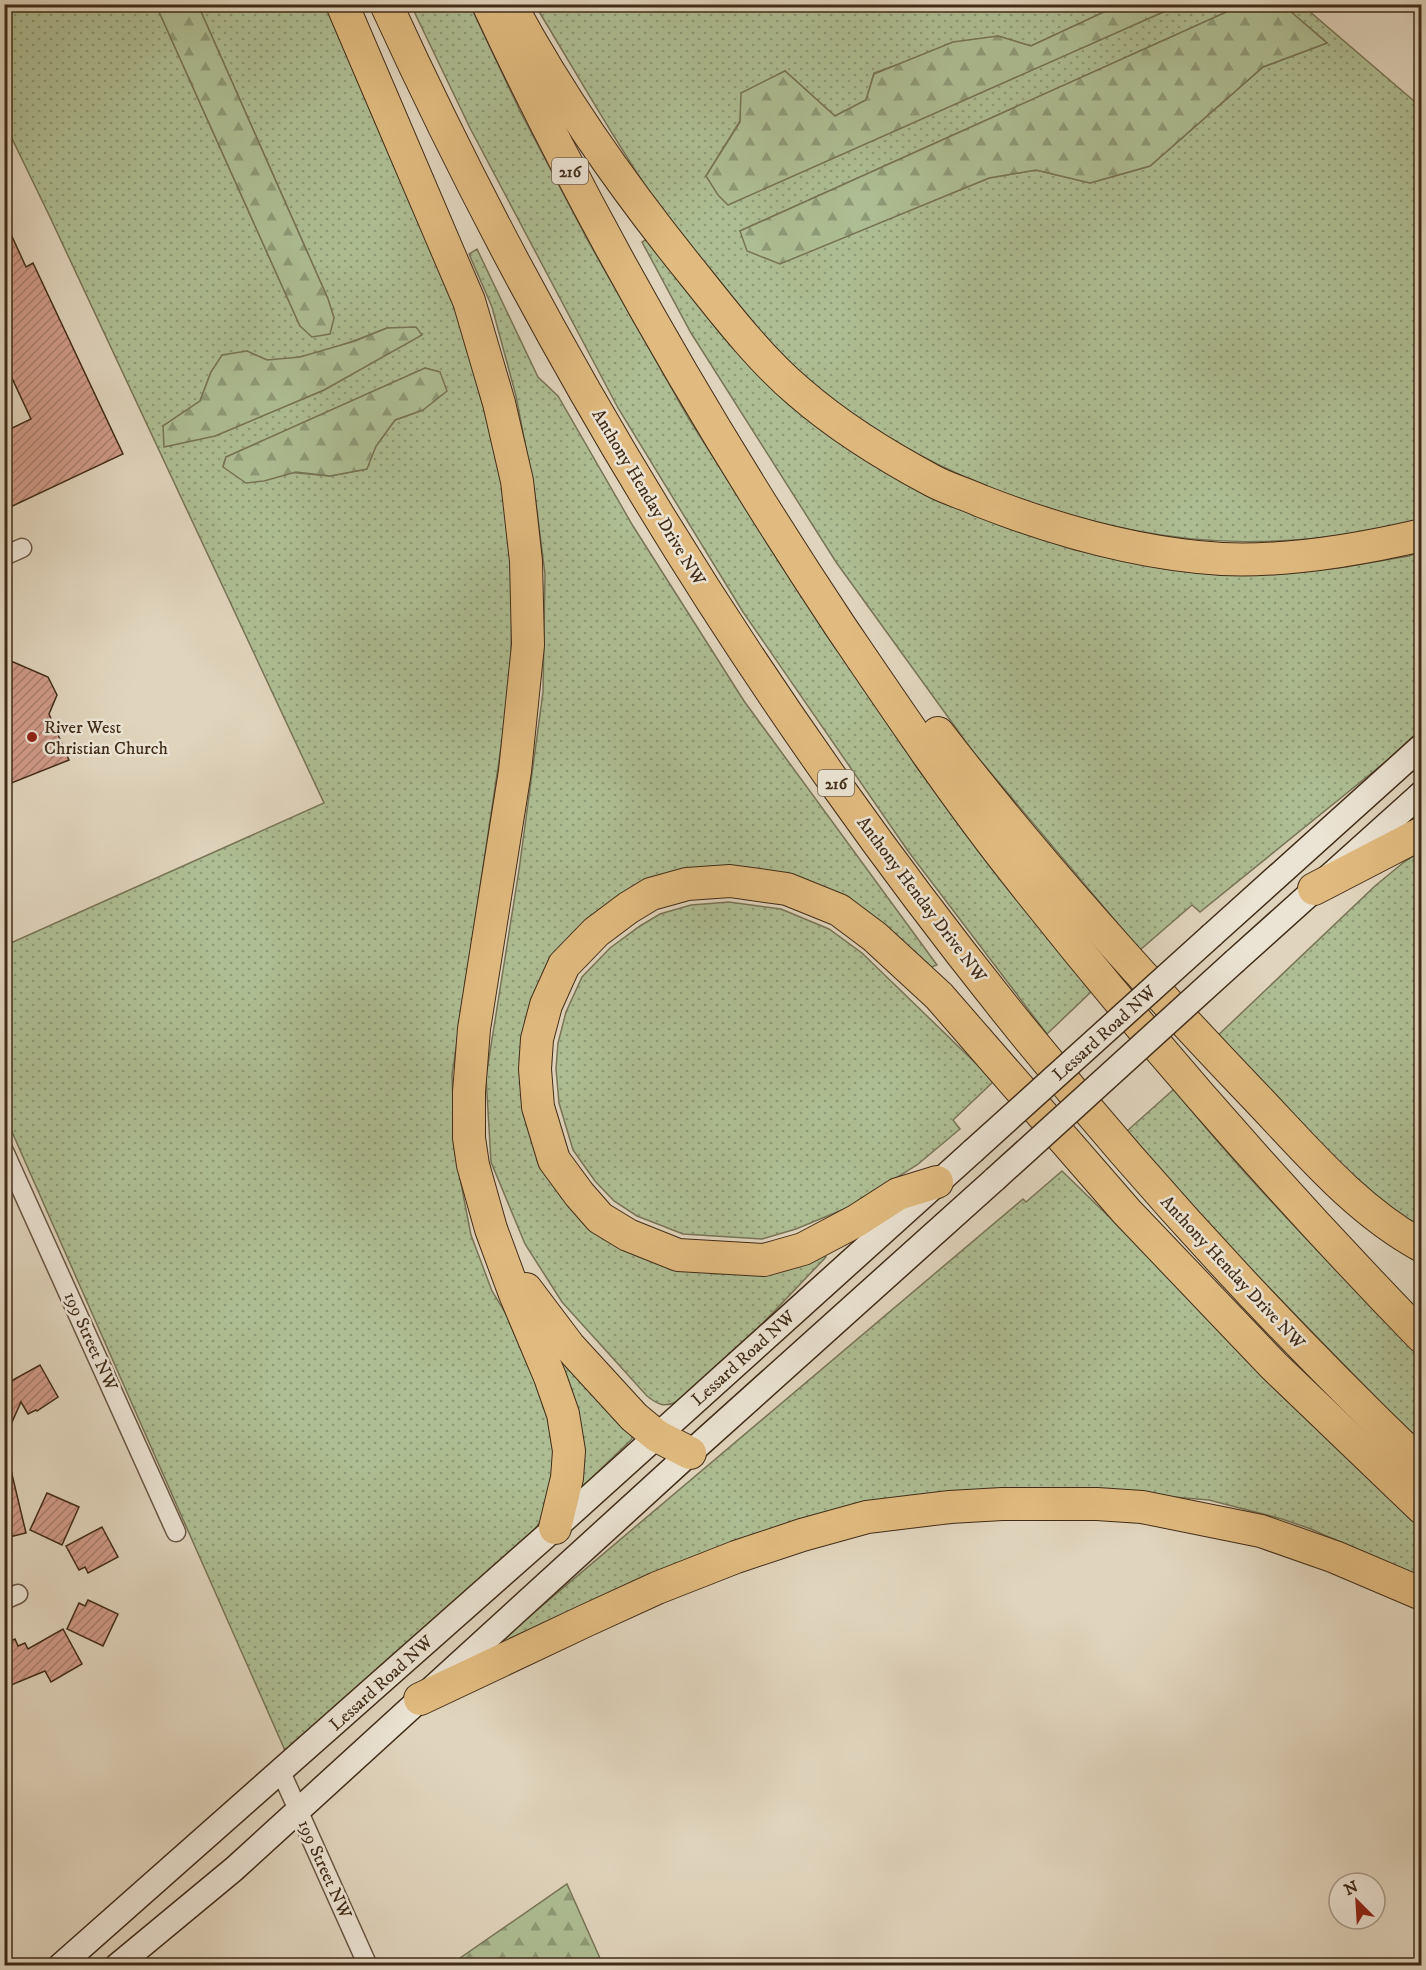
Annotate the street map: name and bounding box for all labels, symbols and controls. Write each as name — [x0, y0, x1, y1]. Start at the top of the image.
road number: 216 — [552, 158, 588, 184]
street label: Anthony Henday Drive NW — [587, 405, 710, 590]
place label: River West Christian Church — [44, 717, 168, 760]
marker: River West Christian Church — [25, 730, 39, 744]
road number: 216 — [818, 770, 854, 796]
street label: Anthony Henday Drive NW — [852, 812, 991, 987]
street label: Lessard Road NW — [1048, 981, 1161, 1086]
street label: Anthony Henday Drive NW — [1155, 1191, 1310, 1354]
street label: 199 Street NW — [58, 1288, 122, 1395]
street label: Lessard Road NW — [687, 1306, 800, 1411]
street label: Lessard Road NW — [325, 1631, 438, 1736]
street label: 199 Street NW — [292, 1816, 356, 1923]
north arrow — [1327, 1871, 1387, 1931]
text: N — [1341, 1876, 1361, 1900]

